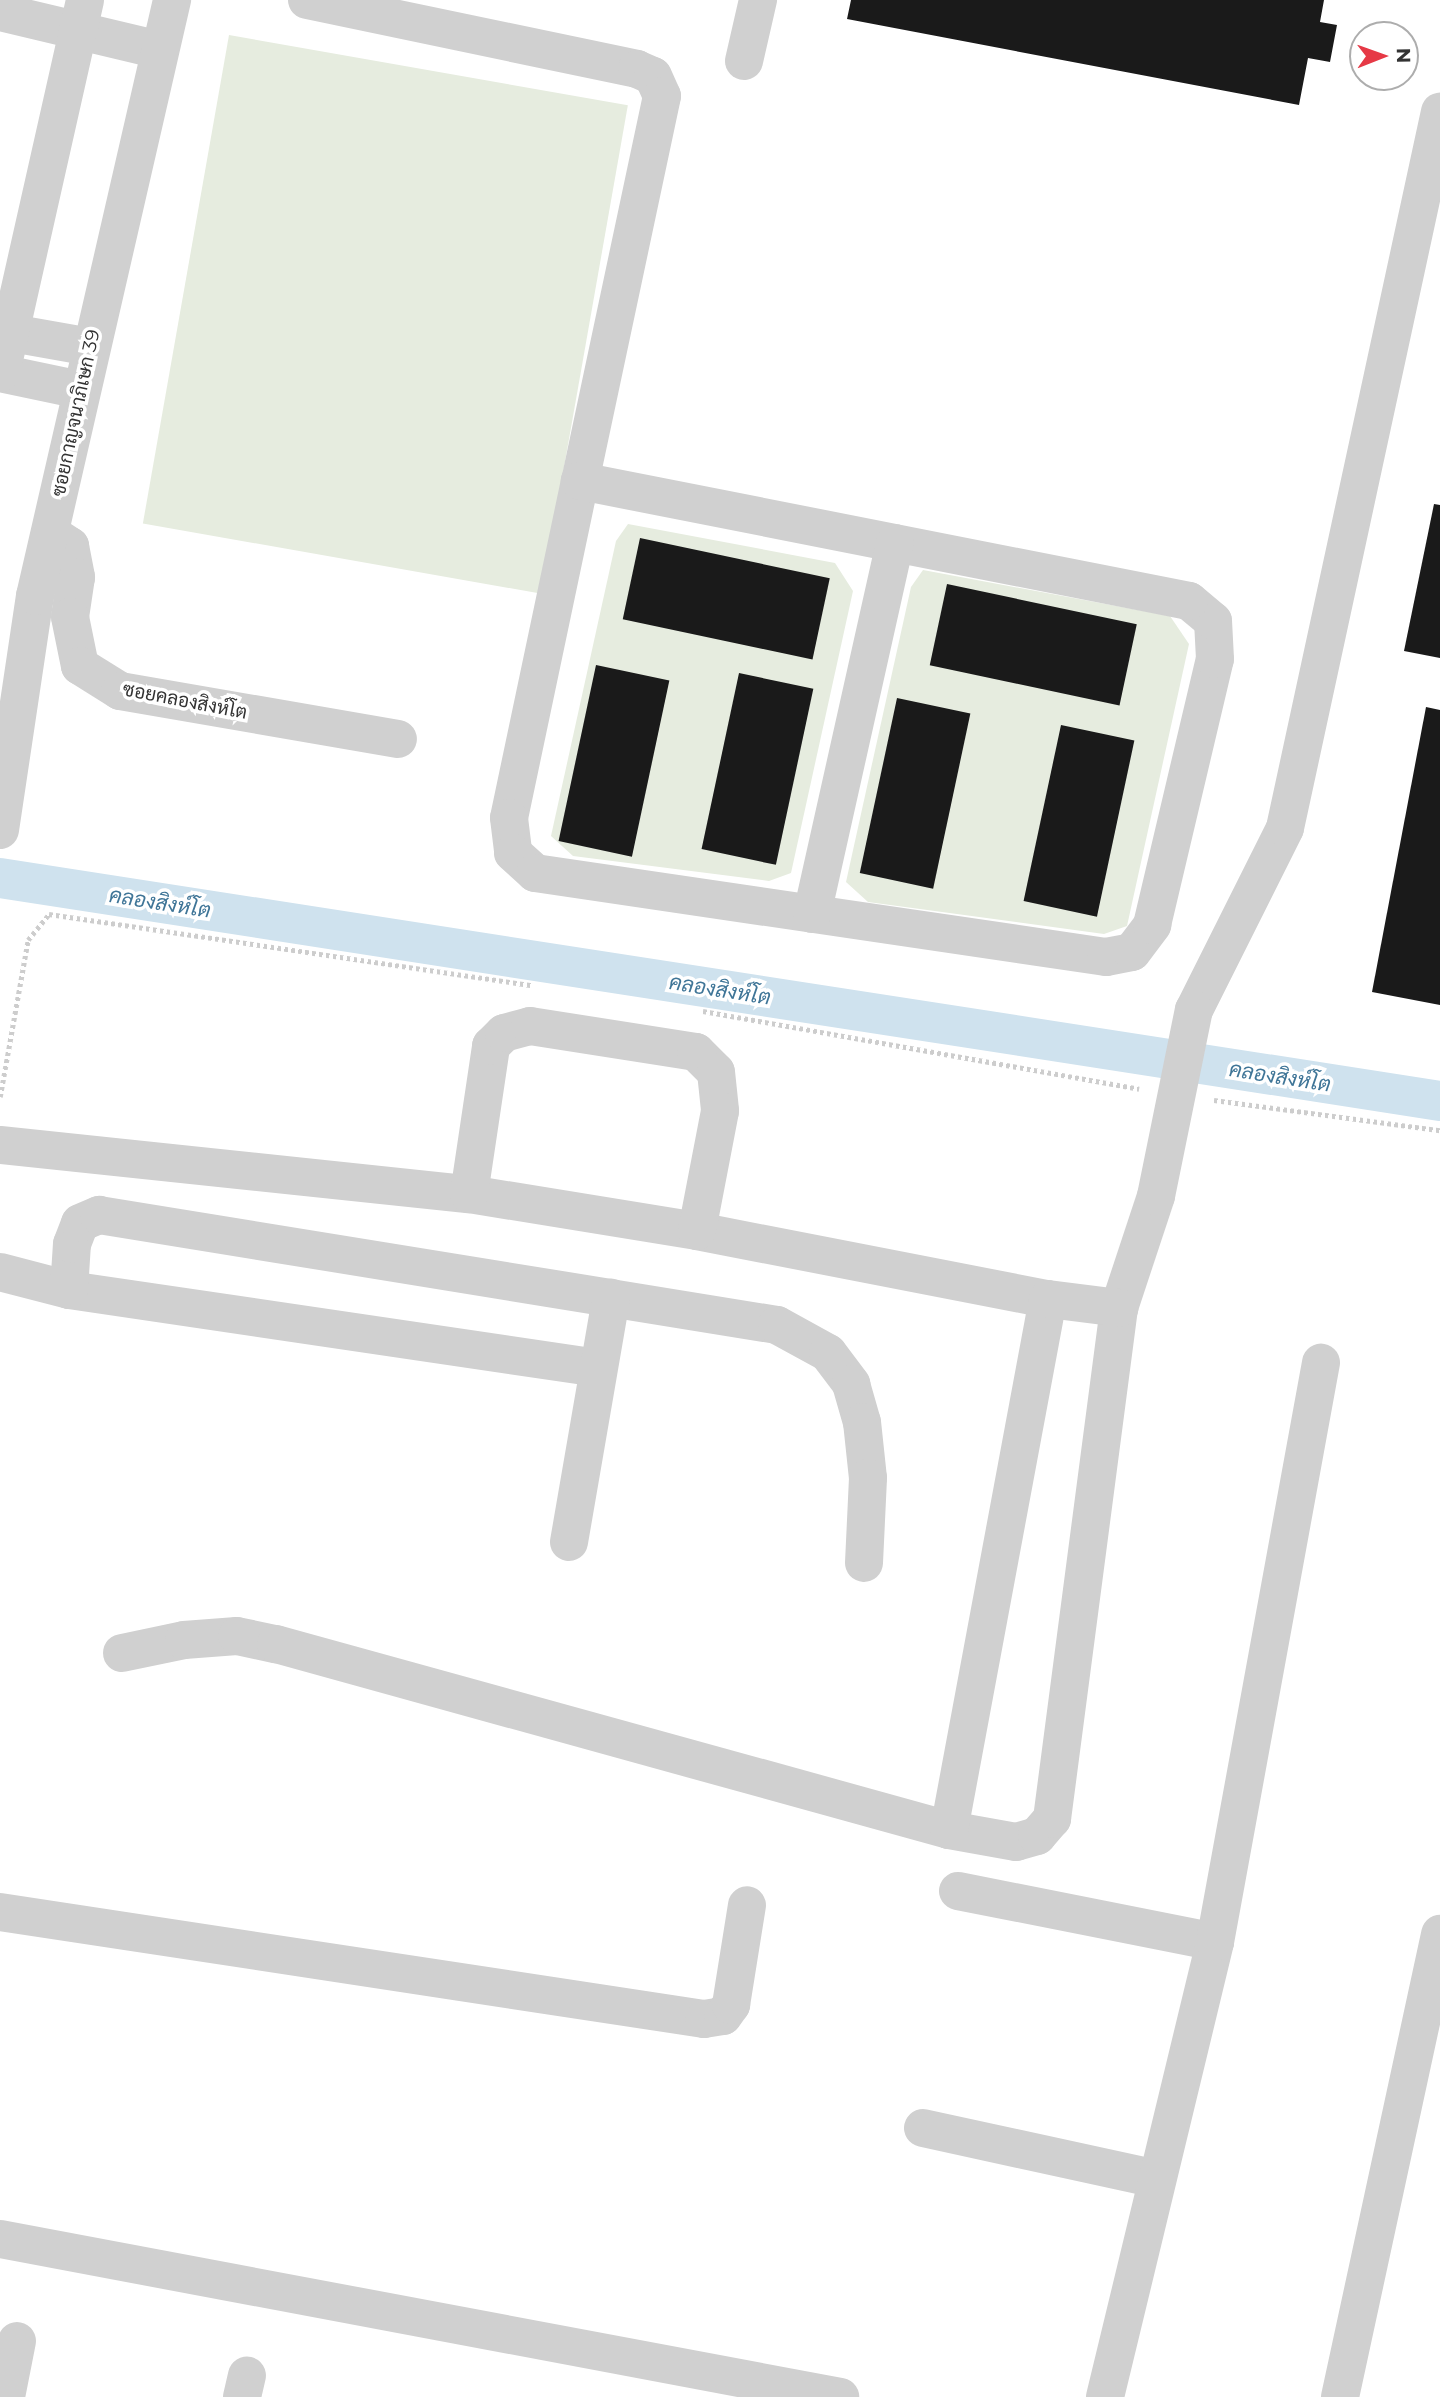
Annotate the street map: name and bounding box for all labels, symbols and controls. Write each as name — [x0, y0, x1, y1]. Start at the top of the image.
north arrow — [1349, 21, 1419, 91]
text: N — [1392, 48, 1415, 64]
street label: ซอยกาญจนาภิเษก 39 — [47, 327, 105, 499]
street label: ซอยคลองสิงห์โต — [121, 678, 249, 724]
water label: คลองสิงห์โต — [107, 883, 213, 923]
water label: คลองสิงห์โต — [667, 970, 773, 1010]
water label: คลองสิงห์โต — [1227, 1057, 1333, 1097]

